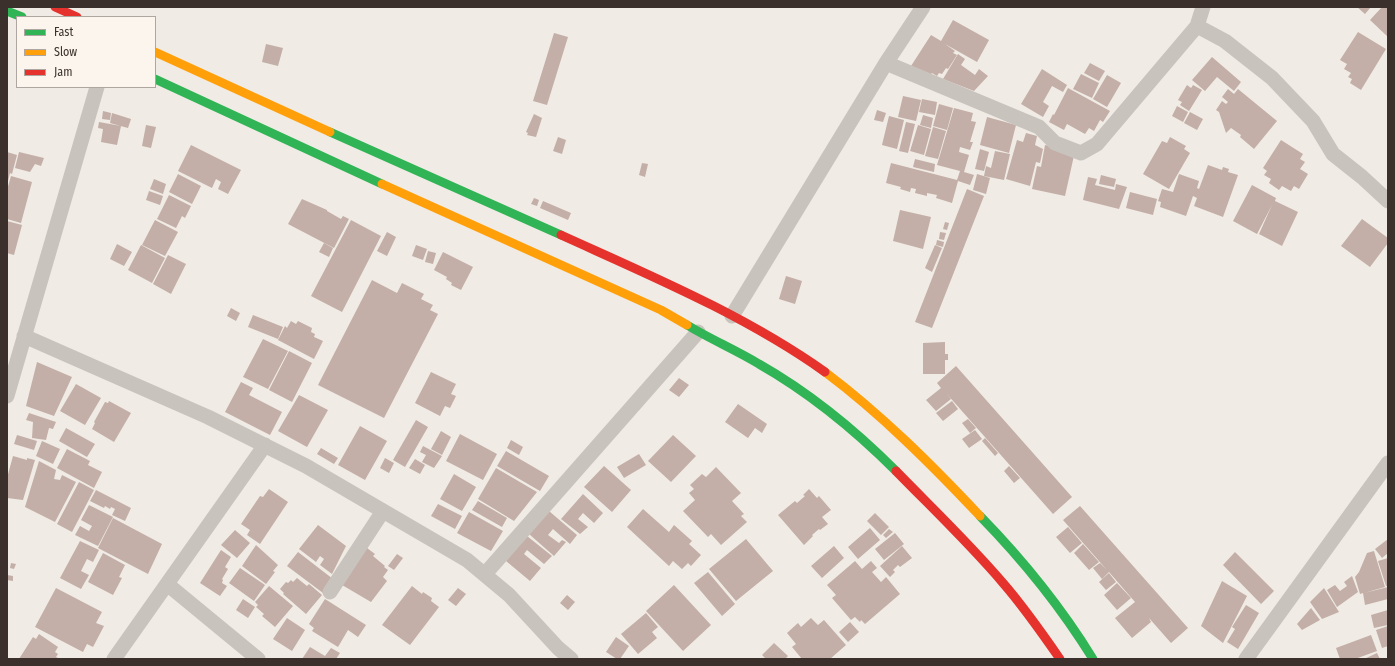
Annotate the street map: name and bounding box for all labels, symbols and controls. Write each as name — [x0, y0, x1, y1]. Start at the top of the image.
legend — [16, 16, 156, 88]
text: Fast — [54, 25, 73, 39]
text: Slow — [54, 45, 77, 59]
text: Jam — [54, 65, 72, 79]

